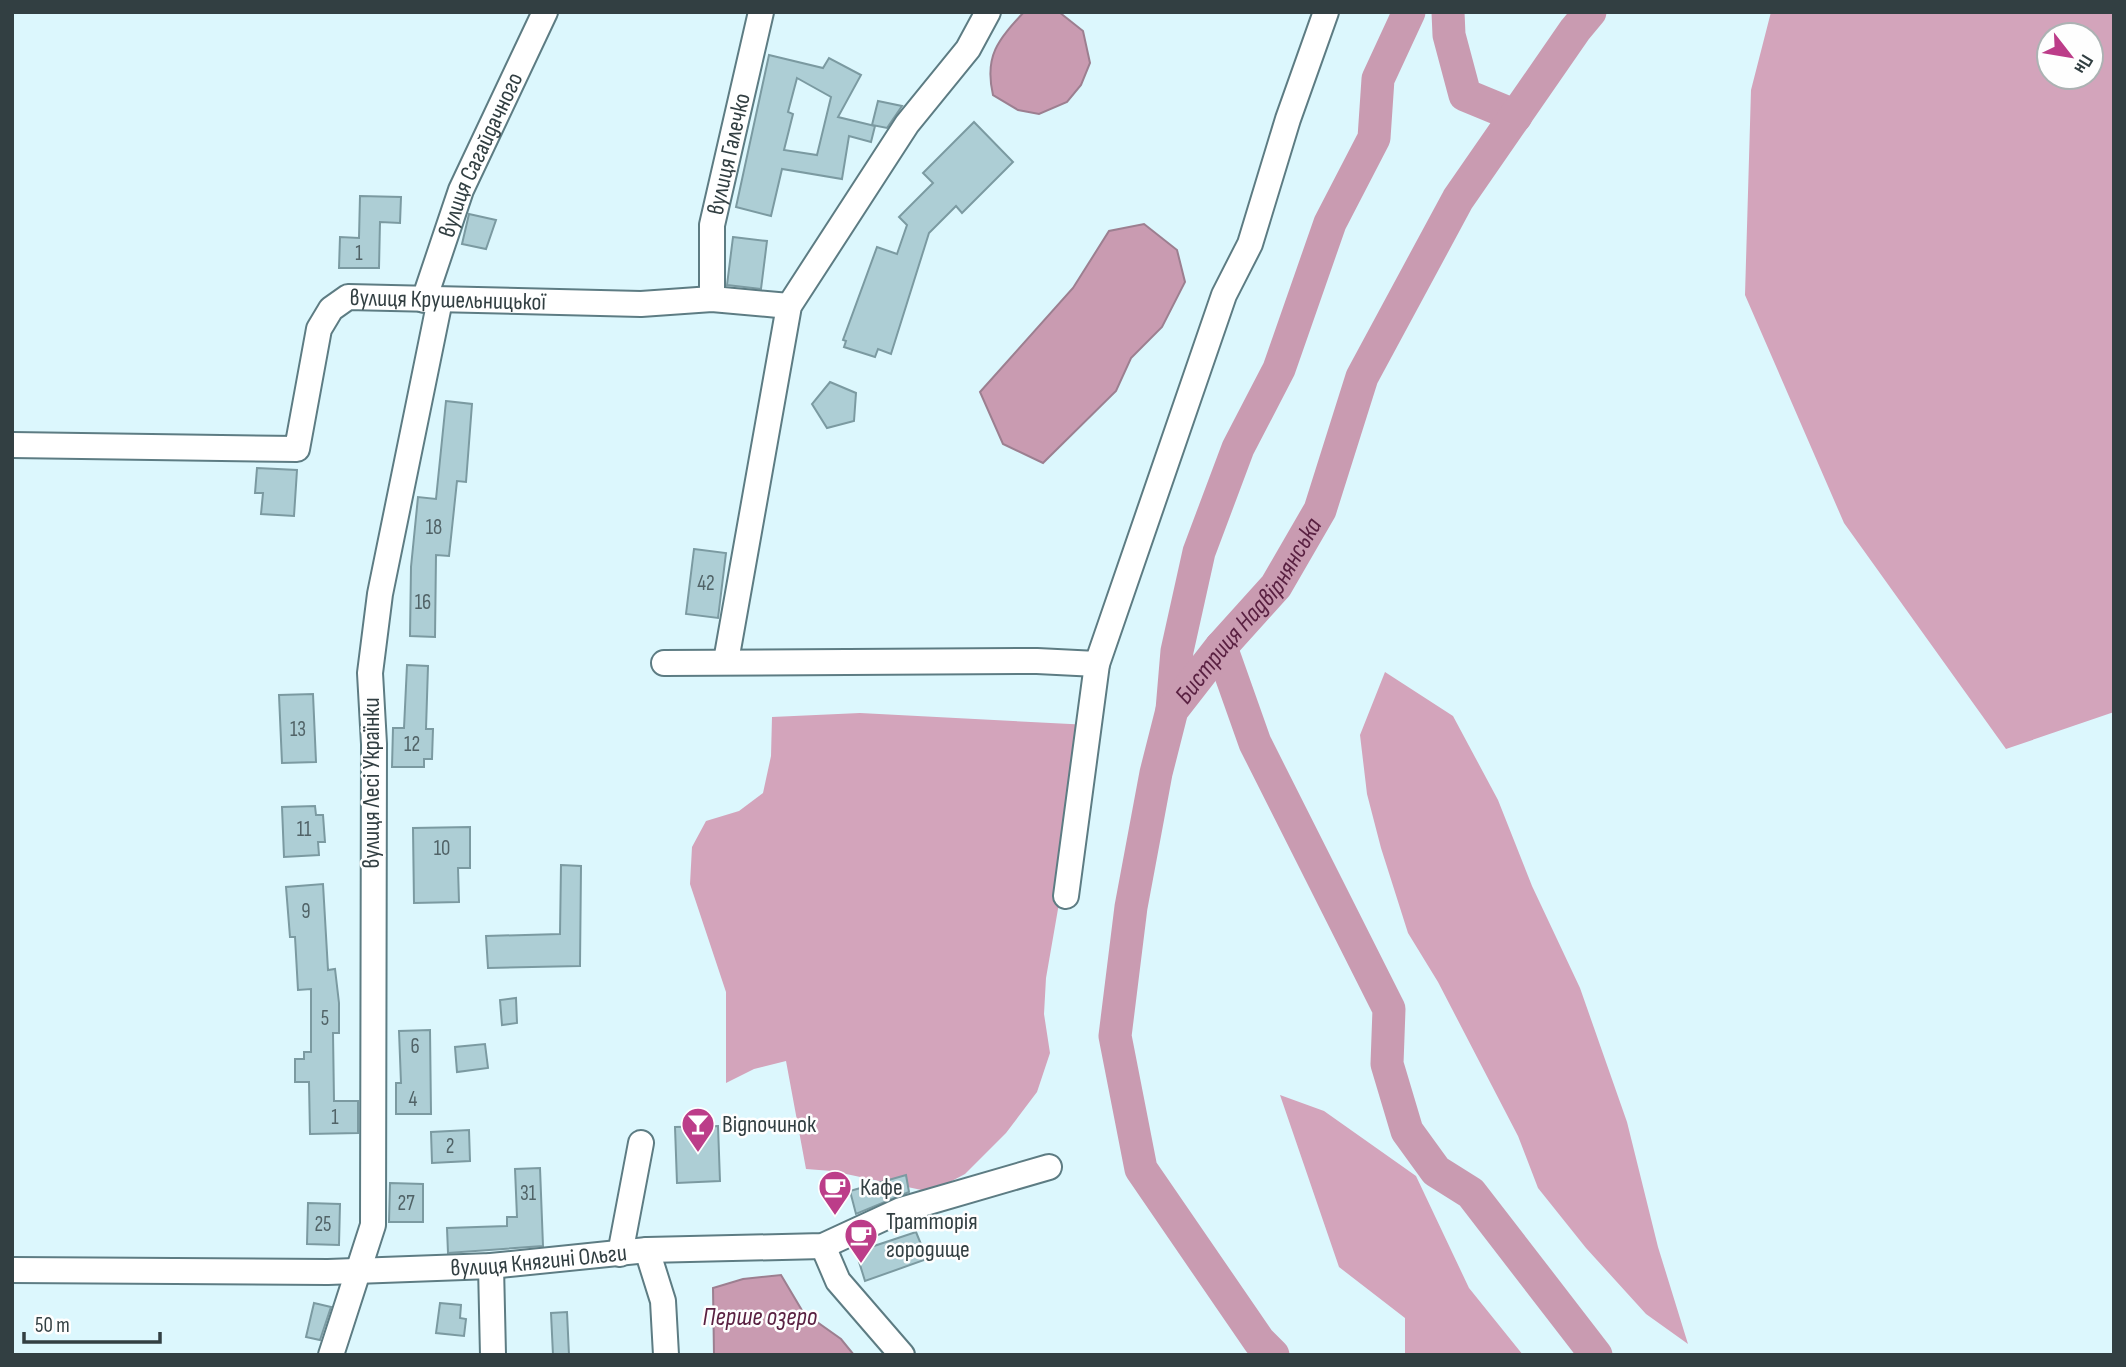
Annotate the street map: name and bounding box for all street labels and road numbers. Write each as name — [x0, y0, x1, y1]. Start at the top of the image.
street label: вулиця Сагайдачного — [432, 68, 529, 241]
street label: вулиця Галечко — [701, 90, 757, 218]
street label: вулиця Крушельницької — [349, 283, 547, 317]
street label: вулиця Лесі Українки — [357, 698, 386, 868]
street label: вулиця Княгині Ольги — [450, 1238, 628, 1282]

